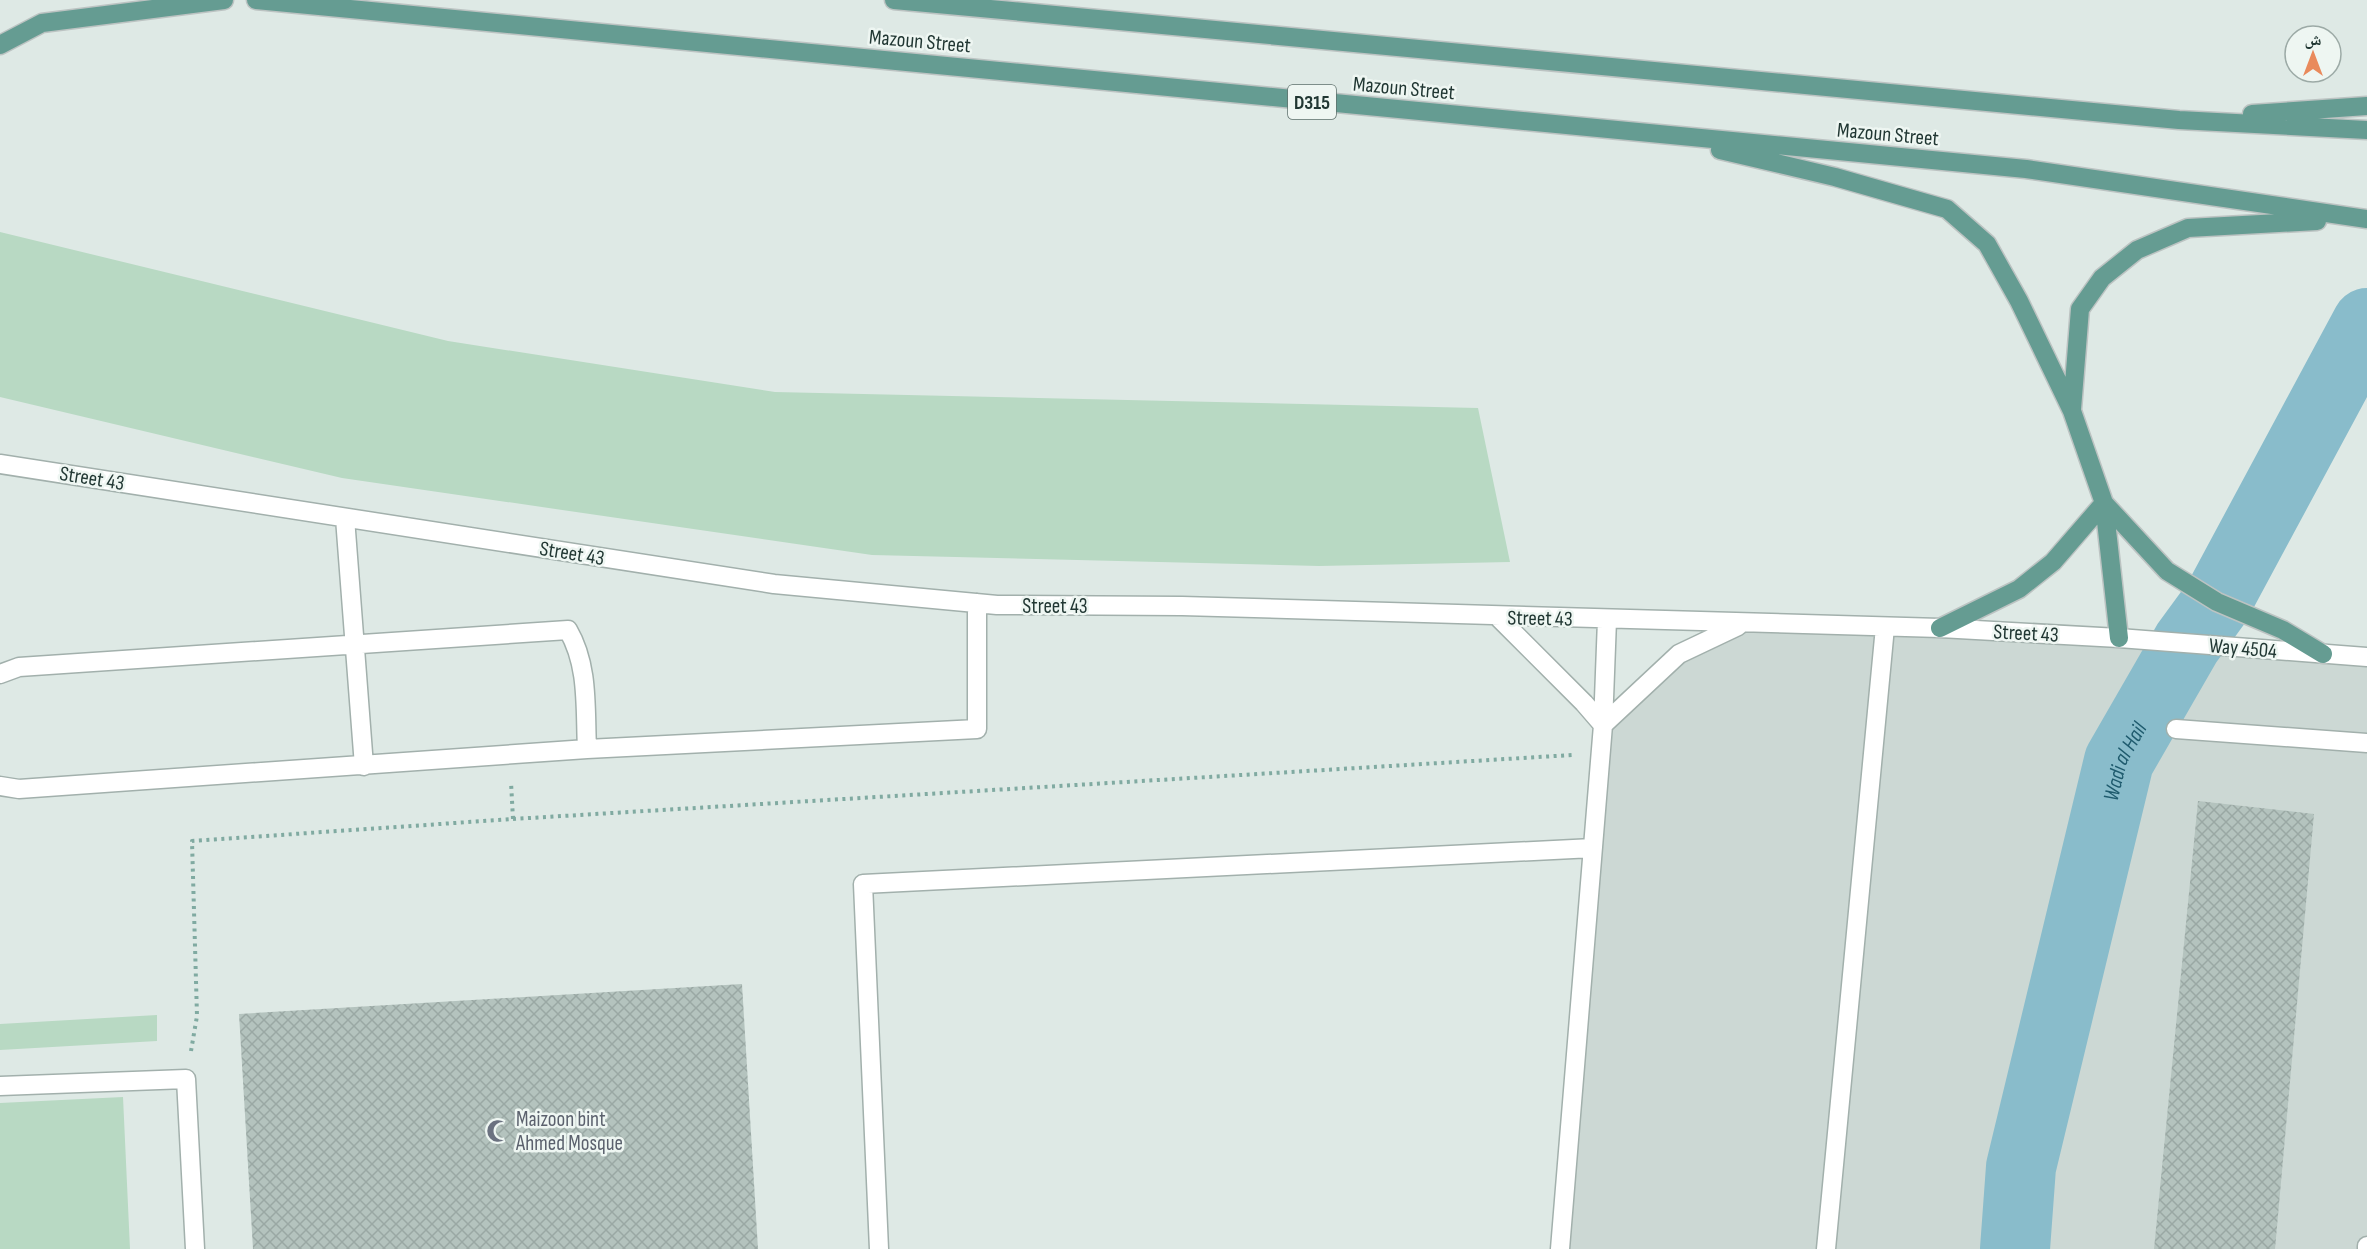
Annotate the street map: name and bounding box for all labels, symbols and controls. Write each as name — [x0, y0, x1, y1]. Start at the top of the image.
north arrow — [2283, 24, 2343, 84]
street label: Mazoun Street — [868, 25, 972, 58]
text: ش — [2305, 31, 2322, 50]
street label: Mazoun Street — [1352, 72, 1456, 105]
road number: D315 — [1288, 85, 1336, 119]
street label: Mazoun Street — [1836, 118, 1940, 151]
street label: Street 43 — [58, 461, 126, 496]
street label: Street 43 — [538, 536, 606, 571]
street label: Street 43 — [1022, 594, 1088, 619]
street label: Street 43 — [1507, 605, 1573, 632]
street label: Street 43 — [1993, 619, 2059, 648]
street label: Way 4504 — [2208, 633, 2278, 664]
water label: Wadi al Hail — [2098, 717, 2154, 804]
place label: Maizoon bint Ahmed Mosque — [515, 1107, 623, 1156]
mosque icon: Maizoon bint Ahmed Mosque — [485, 1118, 511, 1144]

